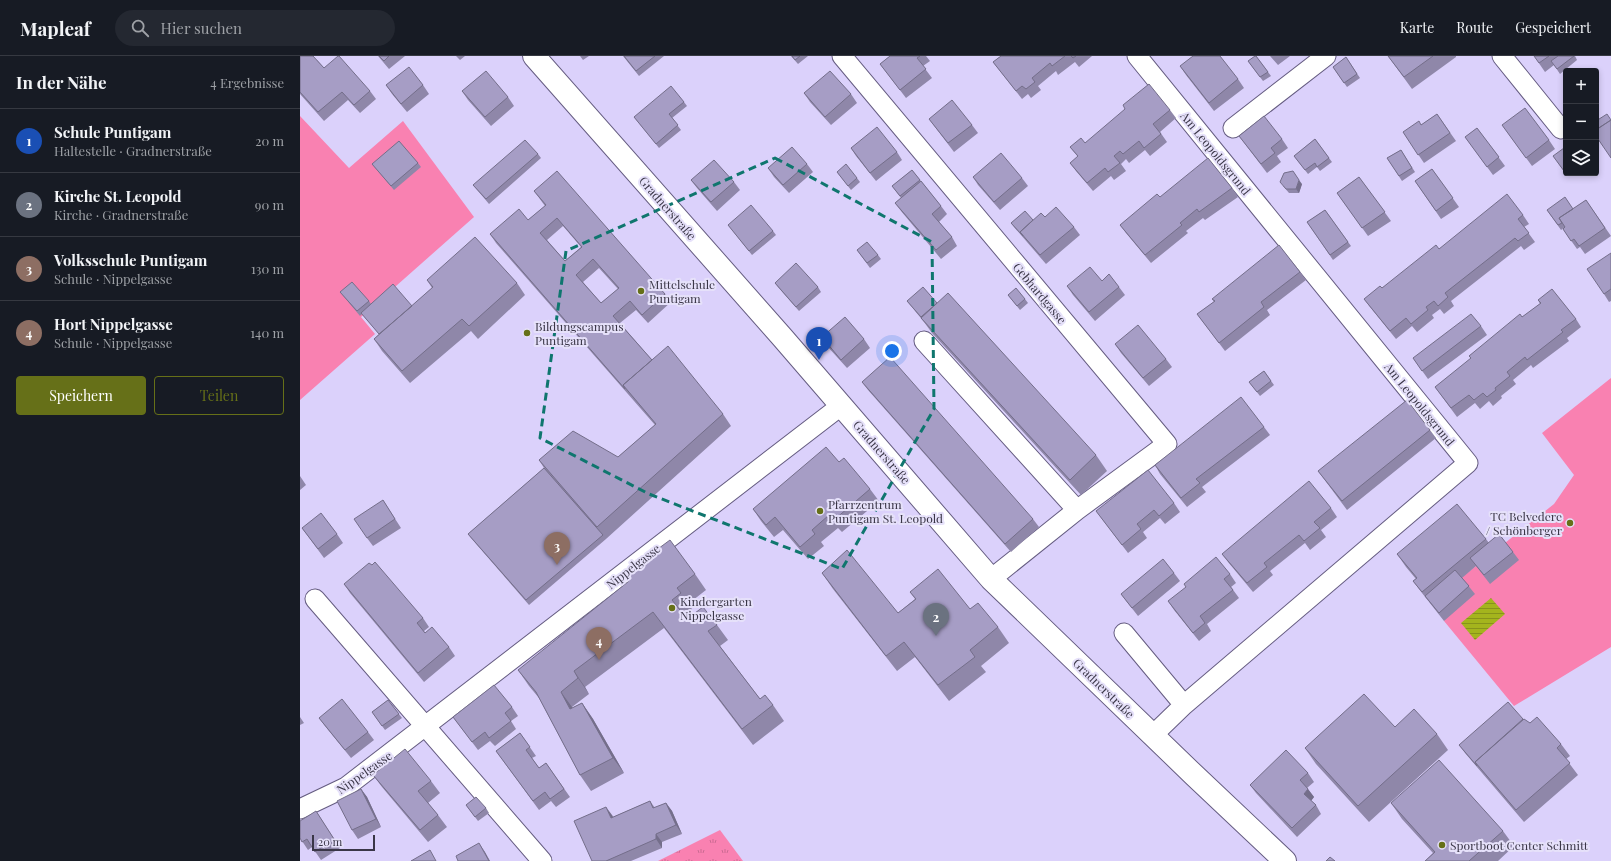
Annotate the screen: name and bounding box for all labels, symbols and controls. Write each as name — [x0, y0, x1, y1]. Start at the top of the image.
search box — [115, 10, 395, 46]
text: Mapleaf — [20, 15, 91, 41]
icon: search — [129, 17, 151, 39]
text: Hier suchen — [161, 18, 242, 38]
text: Karte — [1400, 18, 1434, 37]
text: Route — [1456, 18, 1493, 37]
text: Gespeichert — [1515, 18, 1591, 37]
map controls — [1563, 68, 1599, 176]
button: + — [1563, 68, 1599, 104]
text: In der Nähe — [16, 71, 107, 93]
text: 4 Ergebnisse — [210, 74, 284, 91]
button: − — [1563, 104, 1599, 140]
street label: Am Leopoldsgrund — [1177, 107, 1255, 198]
text: Schule Puntigam — [54, 122, 171, 142]
text: 1 — [27, 132, 31, 149]
text: 20 m — [255, 132, 284, 149]
button: layers — [1563, 140, 1599, 176]
text: Haltestelle · Gradnerstraße — [54, 142, 212, 159]
street label: Gradnerstraße — [636, 173, 700, 243]
text: Kirche St. Leopold — [54, 186, 181, 206]
text: 2 — [26, 196, 32, 213]
text: 90 m — [255, 196, 284, 213]
text: Kirche · Gradnerstraße — [54, 206, 188, 223]
text: Volksschule Puntigam — [54, 250, 207, 270]
street label: Gebhardgasse — [1010, 259, 1070, 327]
text: 3 — [26, 260, 32, 277]
text: 130 m — [251, 260, 284, 277]
text: Schule · Nippelgasse — [54, 270, 172, 287]
place label: Mittelschule Puntigam — [649, 276, 715, 306]
marker: Mittelschule Puntigam — [636, 286, 646, 296]
text: Hort Nippelgasse — [54, 314, 173, 334]
place label: Bildungscampus Puntigam — [535, 318, 624, 348]
text: 4 — [26, 324, 32, 341]
text: 140 m — [250, 324, 284, 341]
pin: 1 — [806, 327, 832, 360]
marker: Bildungscampus Puntigam — [522, 328, 532, 338]
text: Schule · Nippelgasse — [54, 334, 172, 351]
your location — [882, 341, 902, 361]
street label: Am Leopoldsgrund — [1381, 358, 1459, 449]
button: Speichern — [16, 376, 146, 415]
button: Teilen — [154, 376, 284, 415]
street label: Gradnerstraße — [850, 417, 914, 487]
place label: Pfarrzentrum Puntigam St. Leopold — [828, 496, 943, 526]
marker: Pfarrzentrum Puntigam St. Leopold — [815, 506, 825, 516]
place label: TC Belvedere / Schönberger — [1486, 508, 1563, 538]
marker: TC Belvedere / Schönberger — [1565, 518, 1575, 528]
pin: 3 — [544, 532, 570, 565]
street label: Nippelgasse — [603, 540, 663, 592]
place label: Kindergarten Nippelgasse — [680, 593, 752, 623]
marker: Kindergarten Nippelgasse — [667, 603, 677, 613]
pin: 2 — [923, 603, 949, 636]
pin: 4 — [586, 627, 612, 660]
street label: Gradnerstraße — [1070, 655, 1138, 721]
street label: Nippelgasse — [333, 747, 395, 797]
scale bar — [312, 833, 375, 852]
text: 20 m — [318, 834, 342, 849]
place label: Sportboot Center Schmitt — [1450, 837, 1589, 853]
marker: Sportboot Center Schmitt — [1437, 840, 1447, 850]

